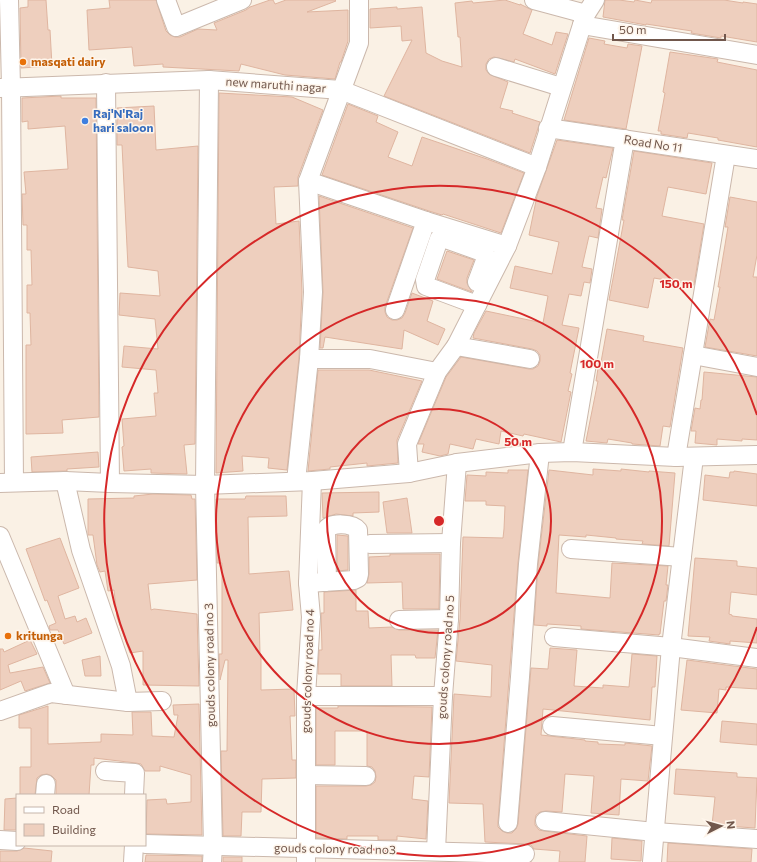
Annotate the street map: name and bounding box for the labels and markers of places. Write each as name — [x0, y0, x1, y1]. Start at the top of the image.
place label: masqati dairy — [31, 54, 106, 68]
marker: masqati dairy — [18, 57, 28, 67]
place label: Raj'N'Raj hari saloon — [93, 106, 153, 134]
marker: Raj'N'Raj hari saloon — [80, 116, 90, 126]
centre of rings — [432, 514, 446, 528]
place label: kritunga — [16, 628, 63, 642]
marker: kritunga — [3, 631, 13, 641]

